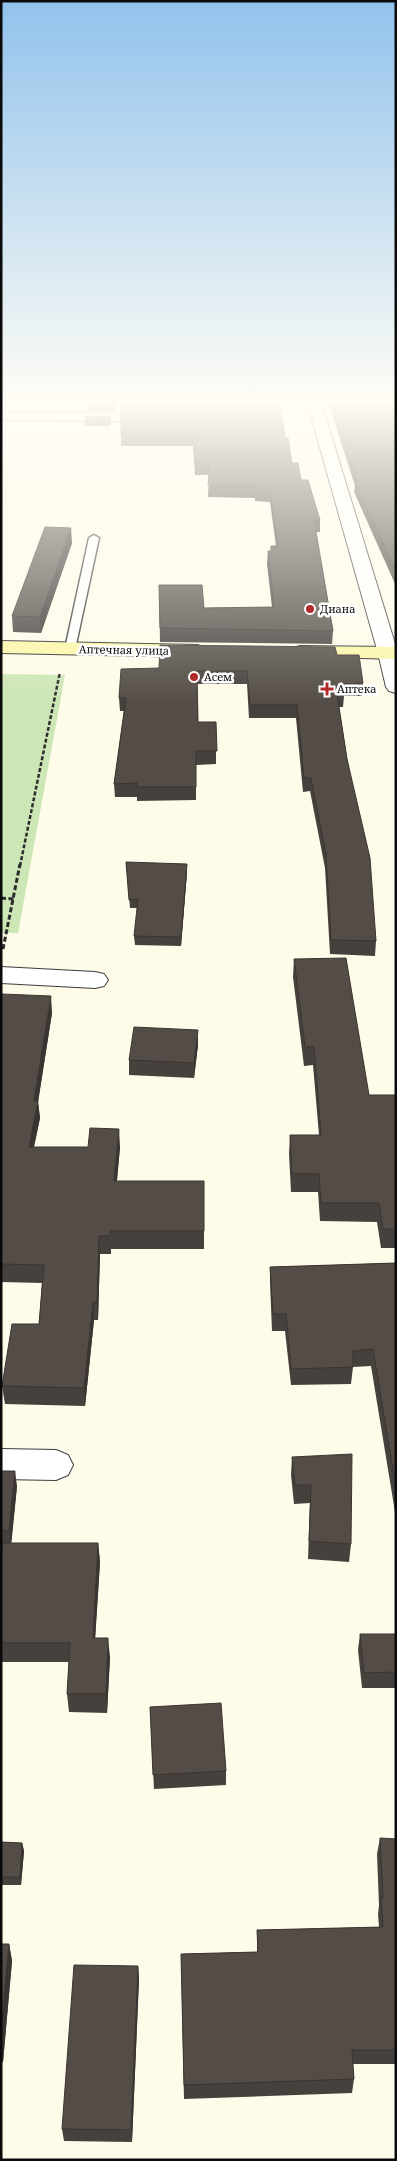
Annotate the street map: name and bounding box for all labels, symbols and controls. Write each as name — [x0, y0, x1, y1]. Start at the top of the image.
place label: Диана — [320, 601, 356, 616]
marker: Диана — [304, 603, 316, 615]
street label: Аптечная улица — [79, 641, 169, 658]
place label: Асем — [204, 669, 232, 684]
marker: Асем — [188, 671, 200, 683]
place label: Аптека — [337, 681, 377, 696]
marker: Аптека — [321, 683, 333, 695]

